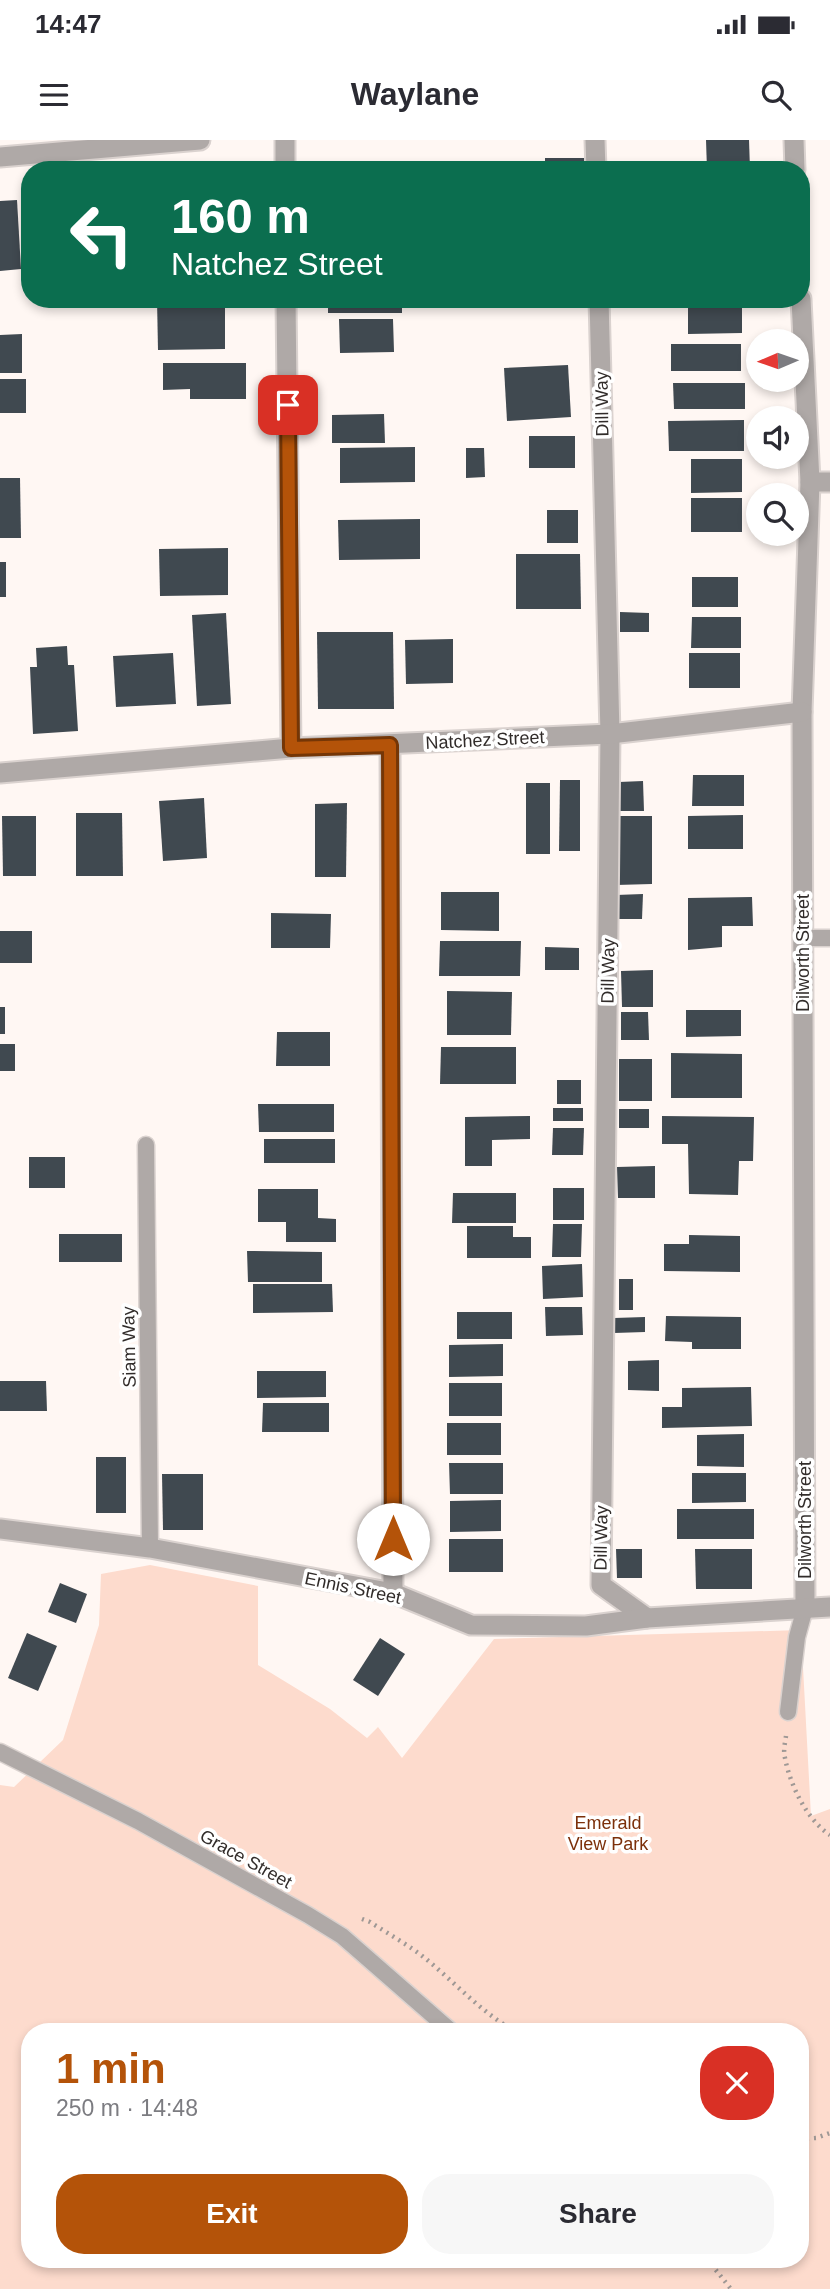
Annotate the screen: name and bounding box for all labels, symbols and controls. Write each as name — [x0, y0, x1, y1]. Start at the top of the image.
text: 14:47 — [35, 9, 102, 39]
icon: menu — [35, 76, 73, 114]
text: Waylane — [351, 76, 479, 112]
icon: search — [757, 76, 795, 114]
icon: left — [56, 189, 147, 280]
text: 160 m — [171, 189, 310, 243]
text: Natchez Street — [171, 246, 383, 282]
north arrow — [746, 329, 808, 392]
map controls — [746, 329, 809, 546]
street label: Dill Way — [591, 371, 613, 437]
pin — [258, 375, 318, 435]
icon: arrive — [269, 386, 307, 424]
button: sound — [746, 406, 809, 469]
button: search — [746, 483, 809, 546]
street label: Natchez Street — [425, 727, 545, 753]
street label: Dilworth Street — [793, 894, 813, 1012]
street label: Dill Way — [597, 938, 619, 1004]
street label: Siam Way — [118, 1306, 140, 1388]
street label: Dilworth Street — [795, 1461, 815, 1579]
position arrow — [356, 1502, 430, 1576]
street label: Dill Way — [590, 1505, 612, 1571]
street label: Ennis Street — [303, 1568, 403, 1608]
park label: Emerald View Park — [568, 1813, 649, 1854]
street label: Grace Street — [197, 1826, 295, 1892]
text: 1 min — [56, 2045, 166, 2092]
button: close — [700, 2046, 774, 2120]
text: 250 m · 14:48 — [56, 2095, 198, 2121]
button: Exit — [56, 2174, 408, 2254]
button: Share — [422, 2174, 774, 2254]

